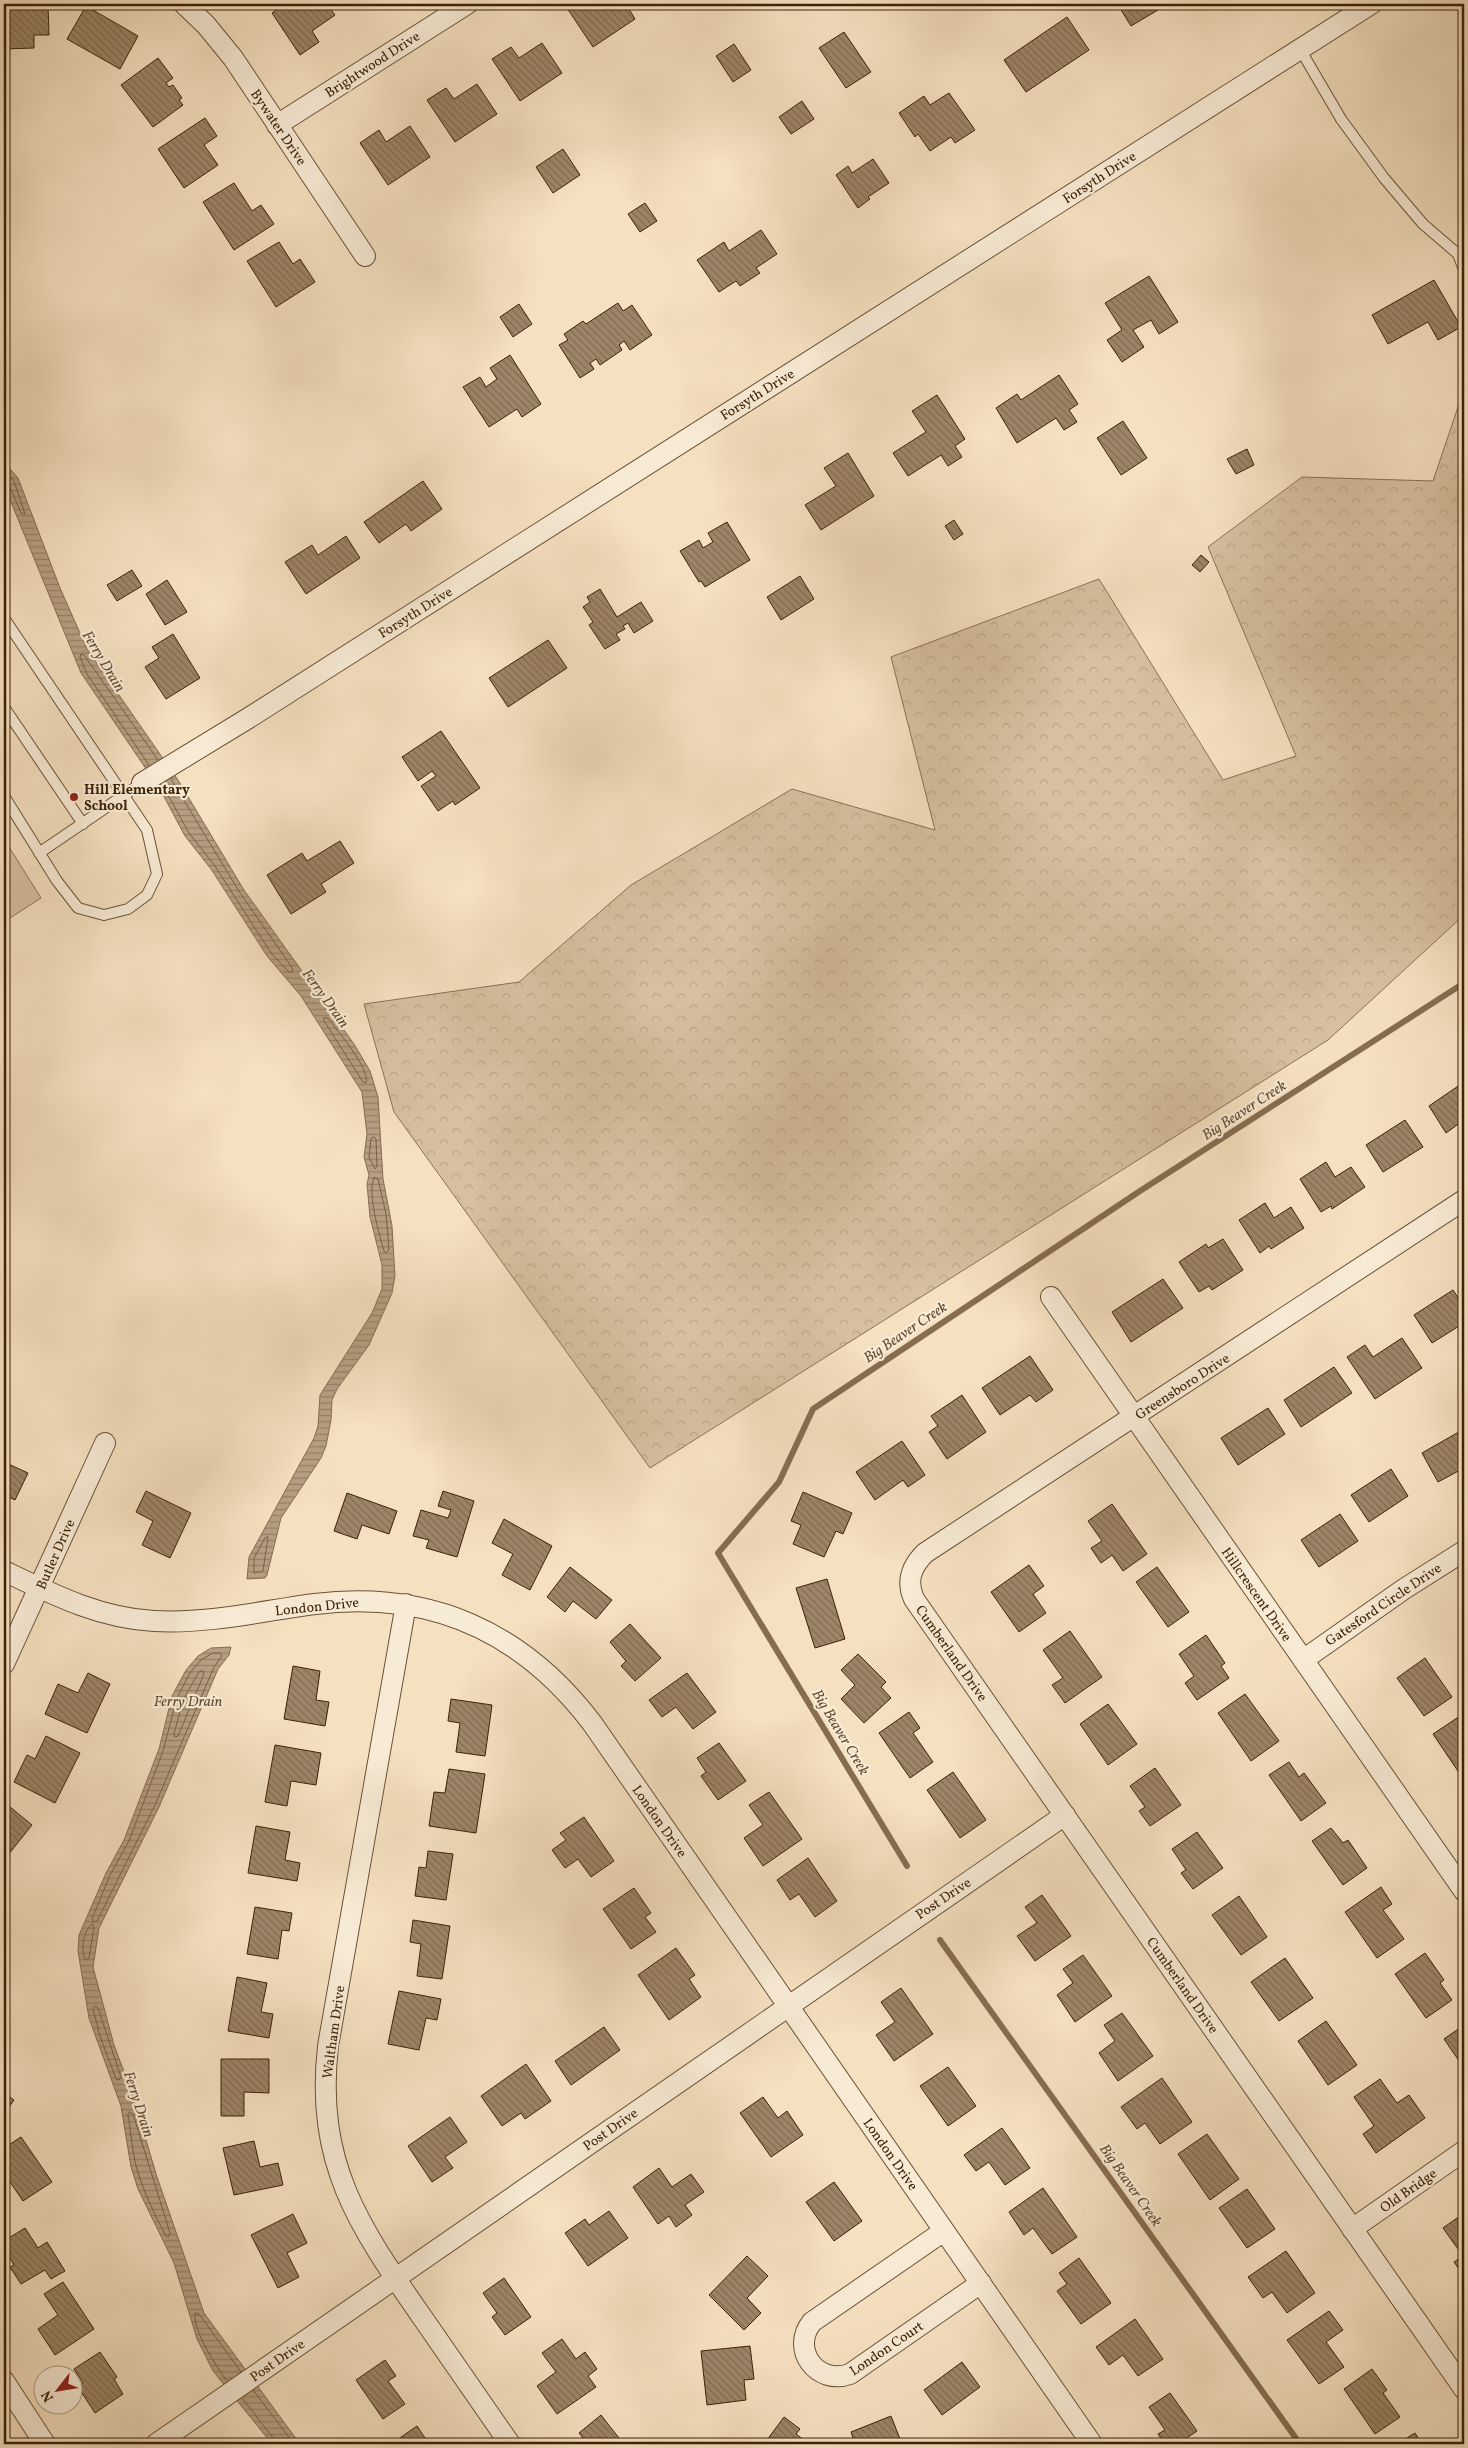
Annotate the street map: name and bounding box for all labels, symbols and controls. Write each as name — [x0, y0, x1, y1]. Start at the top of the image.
street label: Brightwood Drive — [322, 27, 424, 103]
street label: Bywater Drive — [245, 86, 310, 170]
street label: Forsyth Drive — [1059, 147, 1141, 209]
street label: Forsyth Drive — [717, 365, 799, 426]
street label: Forsyth Drive — [375, 583, 457, 644]
water label: Ferry Drain — [76, 627, 130, 697]
place label: Hill Elementary School — [84, 781, 190, 816]
marker: Hill Elementary School — [68, 791, 80, 803]
water label: Ferry Drain — [296, 965, 354, 1033]
water label: Big Beaver Creek — [1198, 1076, 1291, 1146]
water label: Big Beaver Creek — [860, 1297, 952, 1369]
street label: Greensboro Drive — [1132, 1349, 1234, 1425]
street label: Butler Drive — [32, 1516, 80, 1593]
street label: Hillcrescent Drive — [1216, 1544, 1296, 1646]
street label: Gatesford Circle Drive — [1322, 1559, 1446, 1651]
street label: London Drive — [274, 1594, 360, 1621]
street label: Cumberland Drive — [910, 1602, 991, 1706]
water label: Big Beaver Creek — [806, 1686, 874, 1780]
water label: Ferry Drain — [154, 1692, 223, 1713]
street label: London Drive — [627, 1782, 691, 1862]
street label: Post Drive — [912, 1873, 976, 1925]
street label: Cumberland Drive — [1141, 1934, 1222, 2038]
street label: Waltham Drive — [319, 1984, 350, 2080]
water label: Ferry Drain — [117, 2069, 158, 2141]
street label: Post Drive — [580, 2104, 642, 2156]
street label: London Drive — [858, 2115, 922, 2195]
water label: Big Beaver Creek — [1093, 2140, 1166, 2232]
street label: Old Bridge — [1377, 2164, 1441, 2218]
street label: London Court — [846, 2317, 928, 2381]
street label: Post Drive — [247, 2335, 309, 2387]
north arrow — [32, 2366, 82, 2416]
text: N — [37, 2387, 59, 2405]

